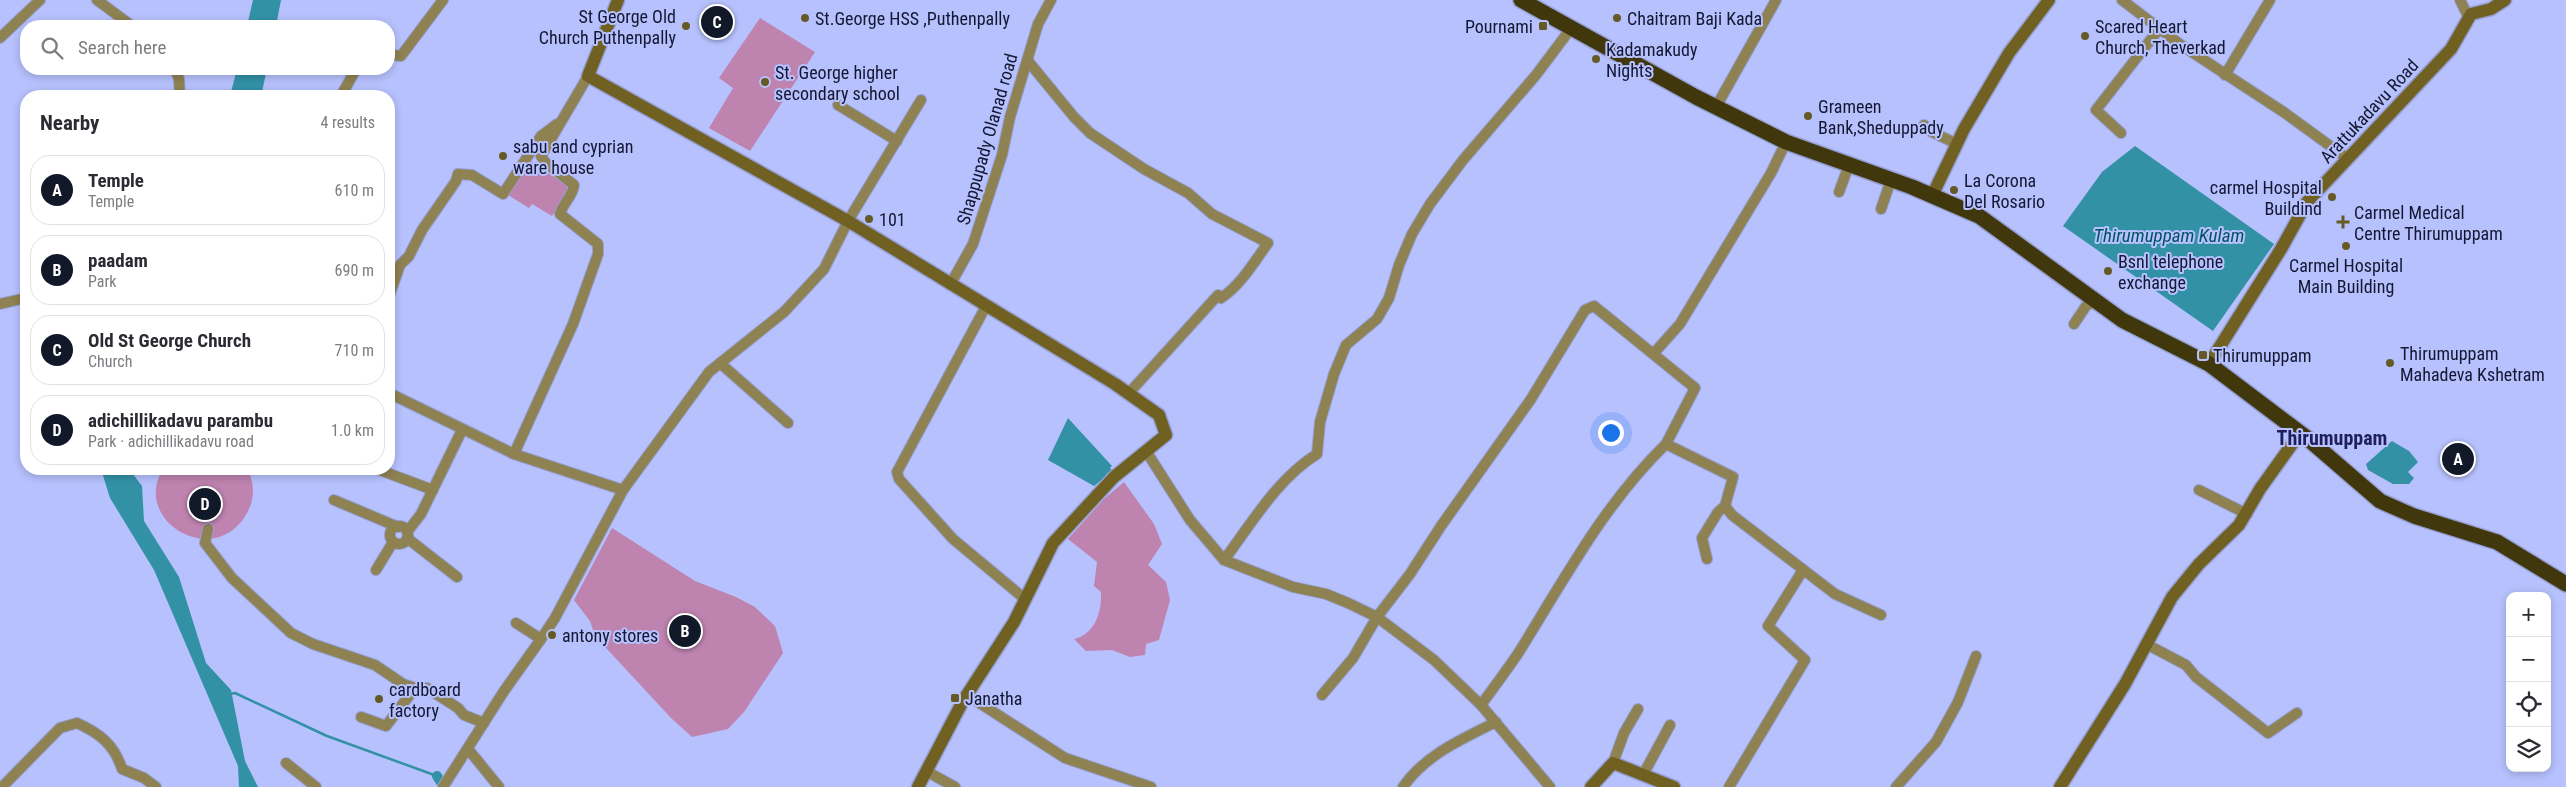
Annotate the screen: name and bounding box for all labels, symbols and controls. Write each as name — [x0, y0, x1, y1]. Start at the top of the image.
pin: C — [701, 3, 733, 41]
place label: St George Old Church Puthenpally — [539, 6, 676, 48]
place label: St.George HSS ,Puthenpally — [815, 8, 1010, 29]
place label: Chaitram Baji Kada — [1627, 8, 1762, 29]
marker: St.George HSS ,Puthenpally — [799, 12, 811, 24]
marker: Chaitram Baji Kada — [1611, 12, 1623, 24]
place label: Pournami — [1465, 16, 1533, 37]
place label: Scared Heart Church, Theverkad — [2095, 16, 2226, 58]
search box — [20, 20, 395, 75]
marker: St George Old Church Puthenpally — [680, 20, 692, 32]
marker: Pournami — [1537, 20, 1549, 32]
marker: Scared Heart Church, Theverkad — [2079, 30, 2091, 42]
icon: search — [38, 34, 66, 62]
text: Search here — [78, 36, 166, 59]
place label: Kadamakudy Nights — [1606, 39, 1698, 81]
street label: Shappupady Olanad road — [953, 51, 1021, 227]
marker: Kadamakudy Nights — [1590, 53, 1602, 65]
street label: Arattukadavu Road — [2316, 55, 2422, 167]
place label: St. George higher secondary school — [775, 62, 900, 104]
marker: St. George higher secondary school — [759, 76, 771, 88]
place label: Grameen Bank,Sheduppady — [1818, 96, 1944, 138]
marker: Grameen Bank,Sheduppady — [1802, 110, 1814, 122]
text: Nearby — [40, 111, 99, 135]
text: 4 results — [320, 113, 375, 132]
place label: sabu and cyprian ware house — [513, 136, 634, 178]
marker: sabu and cyprian ware house — [497, 150, 509, 162]
text: Temple — [88, 169, 144, 192]
place label: La Corona Del Rosario — [1964, 170, 2045, 212]
place label: carmel Hospital Buildind — [2210, 177, 2322, 219]
text: A — [52, 181, 62, 200]
text: 610 m — [335, 181, 374, 200]
marker: La Corona Del Rosario — [1948, 184, 1960, 196]
marker: carmel Hospital Buildind — [2326, 191, 2338, 203]
text: Temple — [88, 192, 134, 211]
place label: Carmel Medical Centre Thirumuppam — [2354, 202, 2503, 244]
place label: 101 — [879, 209, 906, 230]
marker: 101 — [863, 213, 875, 225]
marker: Carmel Medical Centre Thirumuppam — [2336, 215, 2350, 229]
water label: Thirumuppam Kulam — [2094, 224, 2244, 247]
marker: Carmel Hospital Main Building — [2340, 240, 2352, 252]
text: paadam — [88, 249, 148, 272]
place label: Bsnl telephone exchange — [2118, 251, 2223, 293]
place label: Carmel Hospital Main Building — [2289, 255, 2403, 297]
text: B — [53, 261, 61, 280]
text: 690 m — [335, 261, 374, 280]
marker: Bsnl telephone exchange — [2102, 265, 2114, 277]
text: Park — [88, 272, 117, 291]
text: Old St George Church — [88, 329, 251, 352]
text: C — [52, 341, 62, 360]
text: 710 m — [335, 341, 374, 360]
place label: Thirumuppam Mahadeva Kshetram — [2400, 343, 2545, 385]
place label: Thirumuppam — [2213, 345, 2312, 366]
marker: Thirumuppam — [2197, 349, 2209, 361]
text: Church — [88, 352, 132, 371]
marker: Thirumuppam Mahadeva Kshetram — [2384, 357, 2396, 369]
text: adichillikadavu parambu — [88, 409, 273, 432]
your location — [1598, 420, 1624, 446]
text: D — [52, 421, 62, 440]
text: 1.0 km — [331, 421, 374, 440]
district label: Thirumuppam — [2277, 426, 2387, 450]
text: Park · adichillikadavu road — [88, 432, 254, 451]
pin: A — [2442, 440, 2474, 478]
pin: D — [189, 485, 221, 523]
map controls — [2506, 592, 2551, 772]
button: + — [2506, 592, 2551, 637]
pin: B — [669, 612, 701, 650]
place label: antony stores — [562, 625, 658, 646]
marker: antony stores — [546, 629, 558, 641]
button: − — [2506, 637, 2551, 682]
place label: cardboard factory — [389, 679, 461, 721]
button: locate — [2506, 682, 2551, 727]
place label: Janatha — [965, 688, 1022, 709]
marker: Janatha — [949, 692, 961, 704]
marker: cardboard factory — [373, 693, 385, 705]
button: layers — [2506, 727, 2551, 772]

